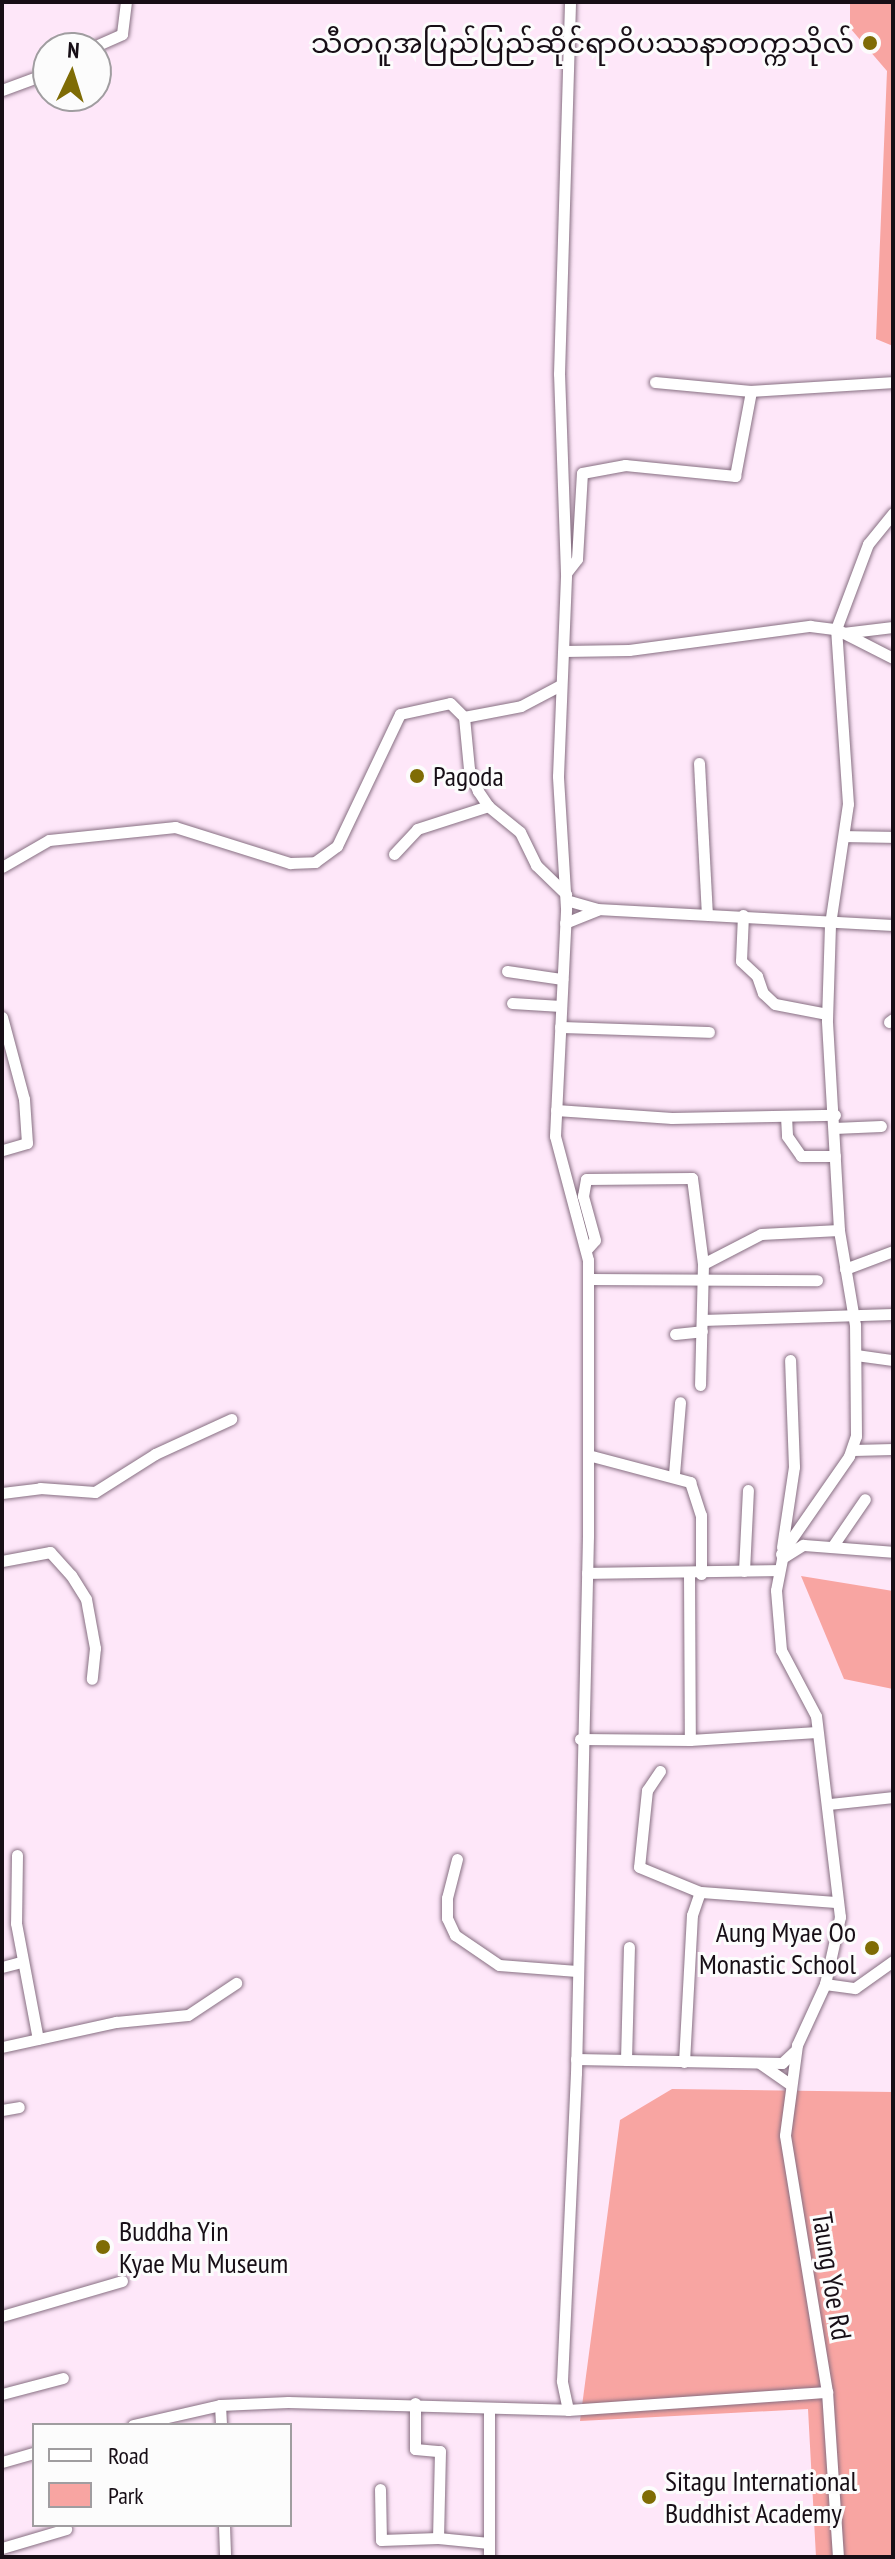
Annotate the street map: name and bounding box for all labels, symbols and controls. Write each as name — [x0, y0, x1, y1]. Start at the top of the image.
place label: သီတဂူအပြည်ပြည်ဆိုင်ရာဝိပဿနာတက္ကသိုလ် — [311, 26, 854, 60]
north arrow — [32, 32, 112, 112]
marker: သီတဂူအပြည်ပြည်ဆိုင်ရာဝိပဿနာတက္ကသိုလ် — [861, 34, 879, 52]
text: N — [67, 36, 80, 64]
place label: Pagoda — [433, 759, 504, 793]
marker: Pagoda — [408, 767, 426, 785]
place label: Aung Myae Oo Monastic School — [698, 1915, 856, 1981]
marker: Aung Myae Oo Monastic School — [863, 1939, 881, 1957]
street label: Taung Yoe Rd — [805, 2209, 859, 2343]
place label: Buddha Yin Kyae Mu Museum — [119, 2214, 288, 2280]
marker: Buddha Yin Kyae Mu Museum — [94, 2238, 112, 2256]
legend — [32, 2423, 292, 2527]
text: Road — [108, 2440, 149, 2471]
place label: Sitagu International Buddhist Academy — [665, 2464, 857, 2530]
text: Park — [108, 2480, 144, 2511]
marker: Sitagu International Buddhist Academy — [640, 2488, 658, 2506]

